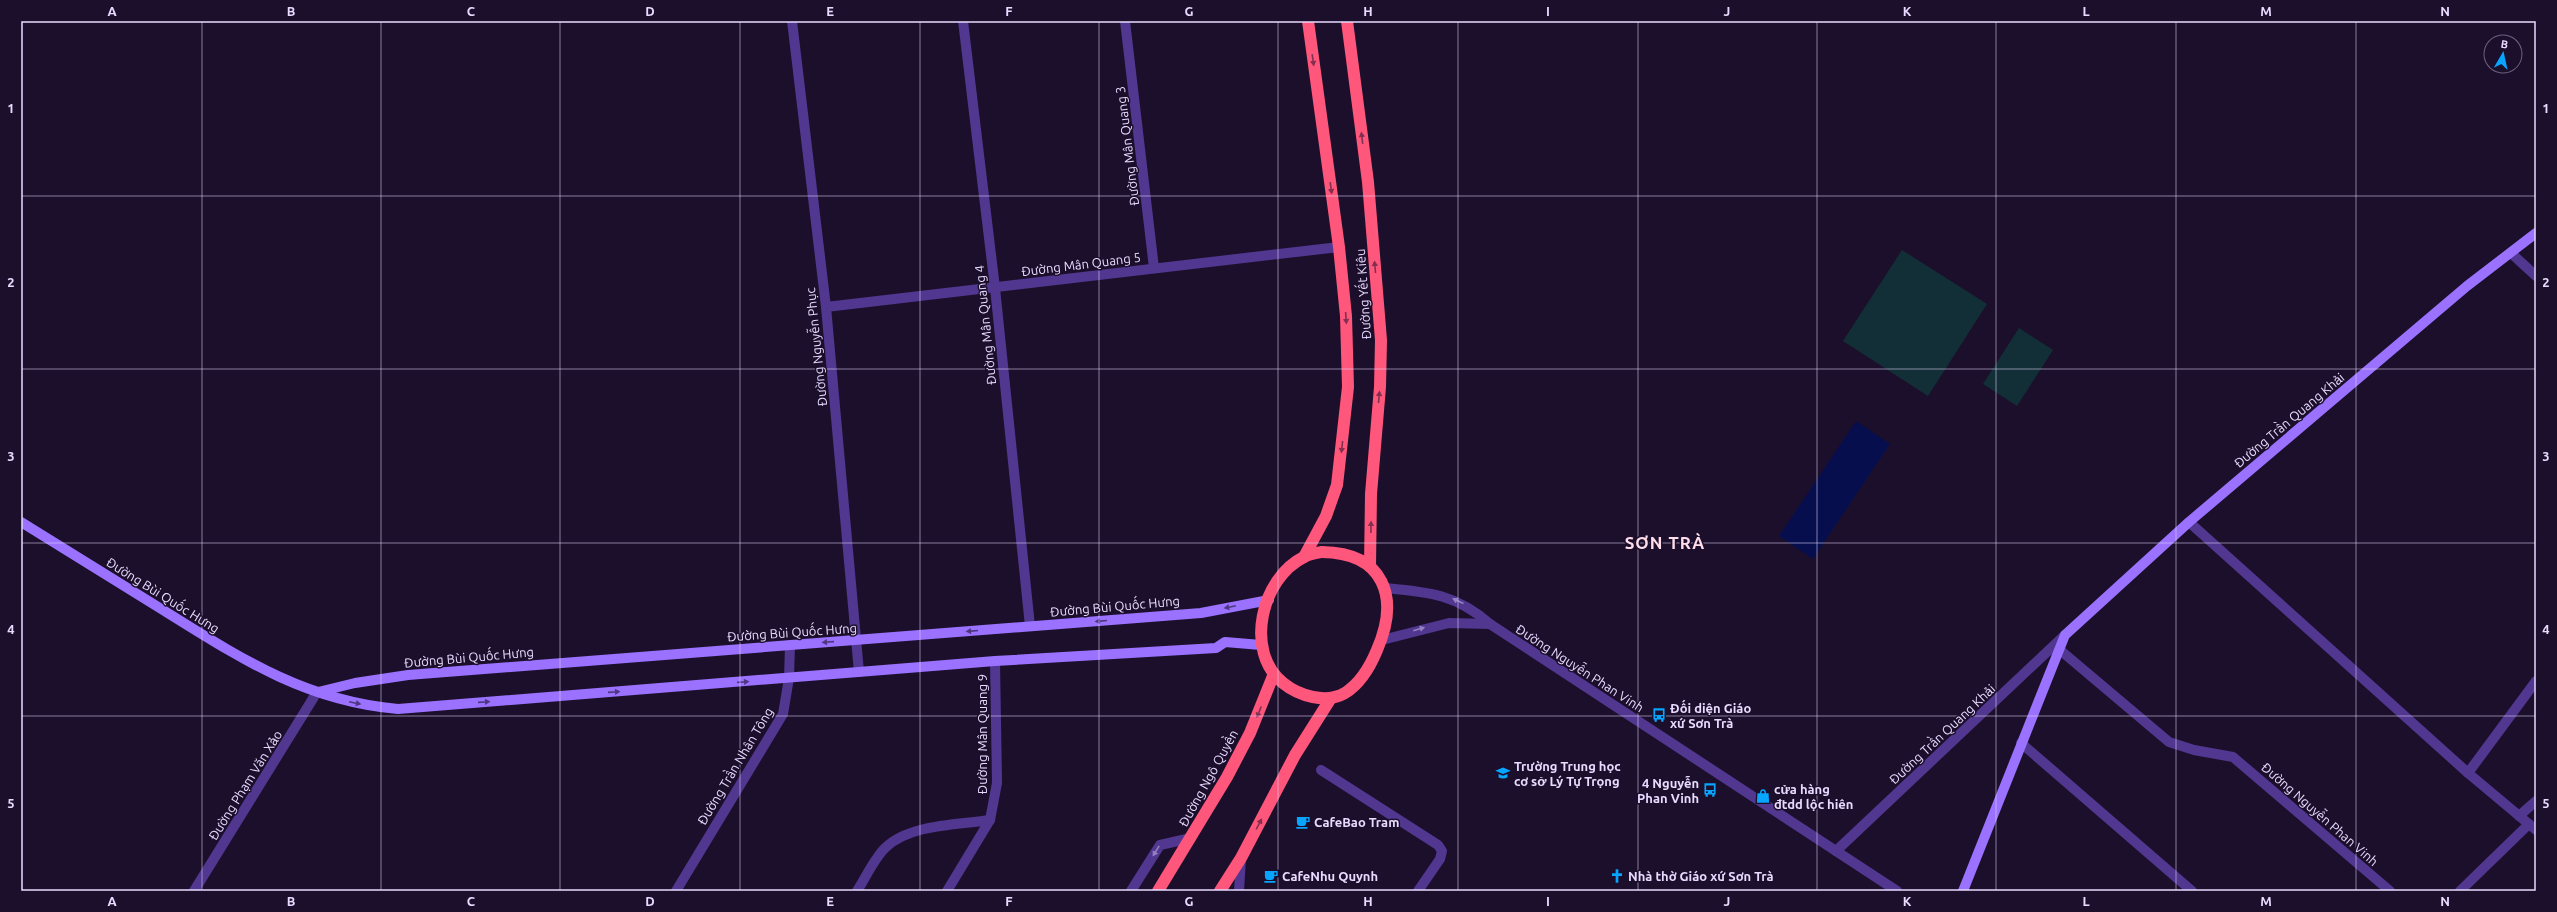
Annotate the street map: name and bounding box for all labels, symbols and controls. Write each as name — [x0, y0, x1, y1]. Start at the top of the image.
text: A — [107, 4, 117, 18]
text: B — [287, 4, 296, 18]
text: C — [467, 4, 476, 18]
text: D — [645, 4, 655, 18]
text: E — [826, 4, 834, 18]
text: F — [1005, 4, 1013, 18]
text: G — [1185, 4, 1194, 18]
text: H — [1363, 4, 1373, 18]
text: I — [1546, 4, 1550, 18]
text: J — [1724, 4, 1730, 18]
text: K — [1903, 4, 1912, 18]
text: L — [2082, 4, 2090, 18]
text: M — [2260, 4, 2272, 18]
text: N — [2440, 4, 2450, 18]
north arrow — [2483, 34, 2523, 74]
text: B — [2500, 38, 2509, 51]
one-way arrow — [1310, 54, 1316, 66]
street label: Đường Mân Quang 3 — [1113, 85, 1142, 207]
text: 1 — [7, 101, 15, 115]
text: 1 — [2542, 101, 2550, 115]
one-way arrow — [1359, 132, 1365, 144]
one-way arrow — [1328, 182, 1334, 195]
street label: Đường Yết Kiêu — [1351, 248, 1373, 340]
street label: Đường Mân Quang 5 — [1020, 250, 1142, 279]
one-way arrow — [1372, 261, 1379, 273]
street label: Đường Mân Quang 4 — [972, 264, 999, 386]
text: 2 — [7, 275, 15, 289]
text: 2 — [2542, 275, 2550, 289]
street label: Đường Nguyễn Phục — [802, 287, 830, 407]
one-way arrow — [1342, 312, 1349, 324]
street label: Đường Trần Quang Khải — [2230, 368, 2347, 471]
one-way arrow — [1376, 391, 1382, 403]
one-way arrow — [1339, 441, 1346, 453]
text: 3 — [7, 449, 15, 463]
text: 3 — [2542, 449, 2550, 463]
one-way arrow — [1368, 520, 1374, 533]
district label: SƠN TRÀ — [1625, 532, 1705, 552]
street label: Đường Bùi Quốc Hưng — [104, 553, 223, 636]
street label: Đường Bùi Quốc Hưng — [1049, 591, 1181, 620]
one-way arrow — [1452, 598, 1464, 604]
one-way arrow — [1224, 604, 1237, 610]
one-way arrow — [1095, 617, 1107, 624]
street label: Đường Bùi Quốc Hưng — [726, 618, 857, 645]
street label: Đường Nguyễn Phan Vinh — [1514, 620, 1647, 715]
text: 4 — [7, 622, 15, 636]
text: 4 — [2542, 622, 2550, 636]
one-way arrow — [1413, 626, 1425, 632]
one-way arrow — [966, 627, 978, 634]
one-way arrow — [822, 639, 834, 646]
street label: Đường Bùi Quốc Hưng — [403, 642, 535, 671]
street label: Đường Mân Quang 9 — [975, 674, 990, 794]
one-way arrow — [737, 678, 749, 685]
street label: Đường Trần Quang Khải — [1885, 680, 1998, 787]
one-way arrow — [608, 688, 620, 695]
one-way arrow — [478, 698, 490, 705]
place label: Đối diện Giáo xứ Sơn Trà — [1670, 699, 1751, 730]
one-way arrow — [349, 700, 361, 706]
street label: Đường Trần Nhân Tông — [693, 704, 776, 827]
one-way arrow — [1255, 706, 1261, 718]
bus stop icon: Đối diện Giáo xứ Sơn Trà — [1651, 707, 1667, 723]
street label: Đường Ngô Quyền — [1174, 726, 1241, 829]
street label: Đường Phạm Văn Xảo — [206, 728, 285, 843]
place label: Trường Trung học cơ sở Lý Tự Trọng — [1514, 759, 1621, 788]
street label: Đường Nguyễn Phan Vinh — [2259, 759, 2382, 868]
school or university icon: Trường Trung học cơ sở Lý Tự Trọng — [1495, 765, 1511, 781]
place label: 4 Nguyễn Phan Vinh — [1637, 775, 1699, 805]
bus stop icon: 4 Nguyễn Phan Vinh — [1702, 782, 1718, 798]
place label: cửa hàng đtdd lộc hiên — [1774, 782, 1853, 811]
shop icon: cửa hàng đtdd lộc hiên — [1755, 788, 1771, 804]
text: 5 — [7, 796, 15, 810]
text: 5 — [2542, 796, 2550, 810]
cafe icon: CafeBao Tram — [1295, 814, 1311, 830]
place label: CafeBao Tram — [1314, 815, 1399, 829]
one-way arrow — [1256, 818, 1262, 829]
one-way arrow — [1152, 846, 1160, 857]
cafe icon: CafeNhu Quynh — [1263, 868, 1279, 884]
church icon: Nhà thờ Giáo xứ Sơn Trà — [1609, 868, 1625, 884]
place label: CafeNhu Quynh — [1282, 869, 1378, 883]
place label: Nhà thờ Giáo xứ Sơn Trà — [1628, 869, 1774, 883]
text: A — [107, 894, 117, 908]
text: B — [287, 894, 296, 908]
text: C — [467, 894, 476, 908]
text: D — [645, 894, 655, 908]
text: E — [826, 894, 834, 908]
text: F — [1005, 894, 1013, 908]
text: G — [1185, 894, 1194, 908]
text: H — [1363, 894, 1373, 908]
text: I — [1546, 894, 1550, 908]
text: J — [1724, 894, 1730, 908]
text: K — [1903, 894, 1912, 908]
text: L — [2082, 894, 2090, 908]
text: M — [2260, 894, 2272, 908]
text: N — [2440, 894, 2450, 908]

